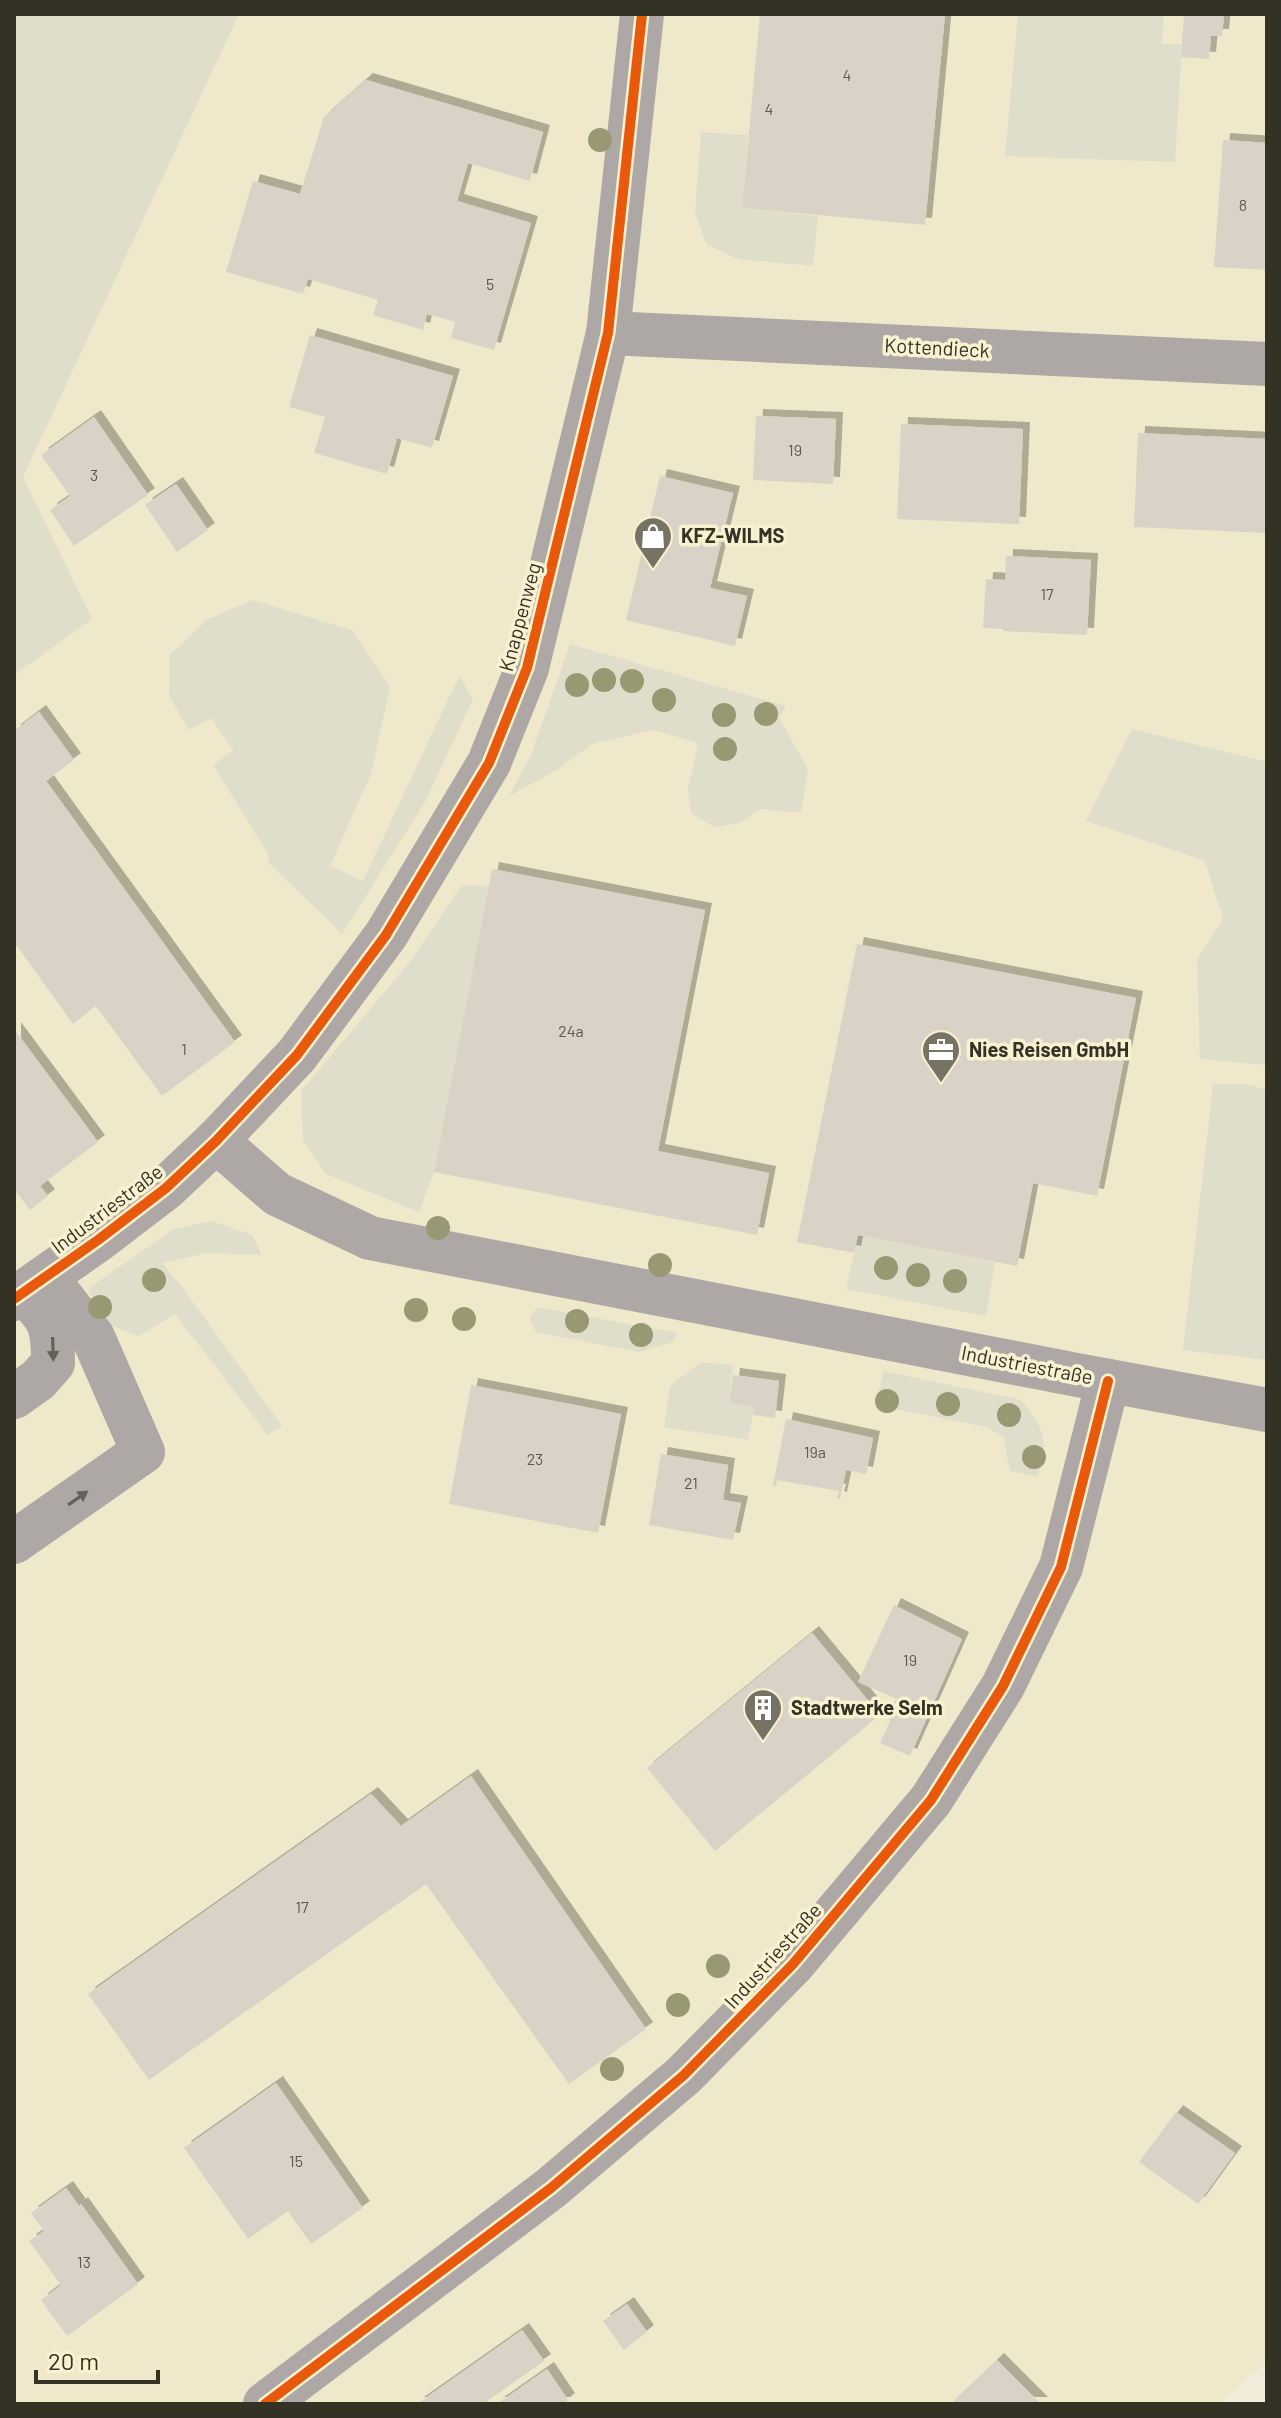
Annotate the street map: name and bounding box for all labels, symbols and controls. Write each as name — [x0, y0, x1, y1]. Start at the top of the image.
house number: 4 — [843, 65, 851, 84]
house number: 4 — [765, 99, 773, 118]
house number: 8 — [1239, 195, 1247, 214]
house number: 5 — [486, 274, 494, 293]
street label: Kottendieck — [884, 332, 990, 362]
house number: 19 — [788, 440, 802, 459]
house number: 3 — [90, 465, 98, 484]
shop icon: KFZ-WILMS — [632, 515, 674, 570]
place label: KFZ-WILMS — [681, 523, 785, 547]
street label: Knappenweg — [493, 560, 545, 674]
house number: 17 — [1040, 584, 1054, 603]
house number: 24a — [558, 1021, 584, 1040]
office icon: Nies Reisen GmbH — [920, 1029, 962, 1084]
place label: Nies Reisen GmbH — [969, 1037, 1129, 1061]
house number: 1 — [181, 1039, 187, 1058]
street label: Industriestraße — [46, 1158, 167, 1258]
one-way arrow — [46, 1337, 59, 1362]
street label: Industriestraße — [959, 1340, 1095, 1389]
house number: 19a — [804, 1442, 826, 1461]
house number: 23 — [527, 1449, 543, 1468]
house number: 21 — [684, 1473, 698, 1492]
one-way arrow — [67, 1490, 88, 1506]
house number: 19 — [903, 1650, 917, 1669]
building icon: Stadtwerke Selm — [742, 1687, 784, 1742]
place label: Stadtwerke Selm — [791, 1695, 943, 1719]
house number: 17 — [295, 1897, 309, 1916]
street label: Industriestraße — [719, 1898, 826, 2013]
house number: 15 — [289, 2151, 303, 2170]
house number: 13 — [77, 2252, 91, 2271]
scale bar — [36, 2334, 158, 2384]
text: 20 m — [48, 2346, 99, 2375]

